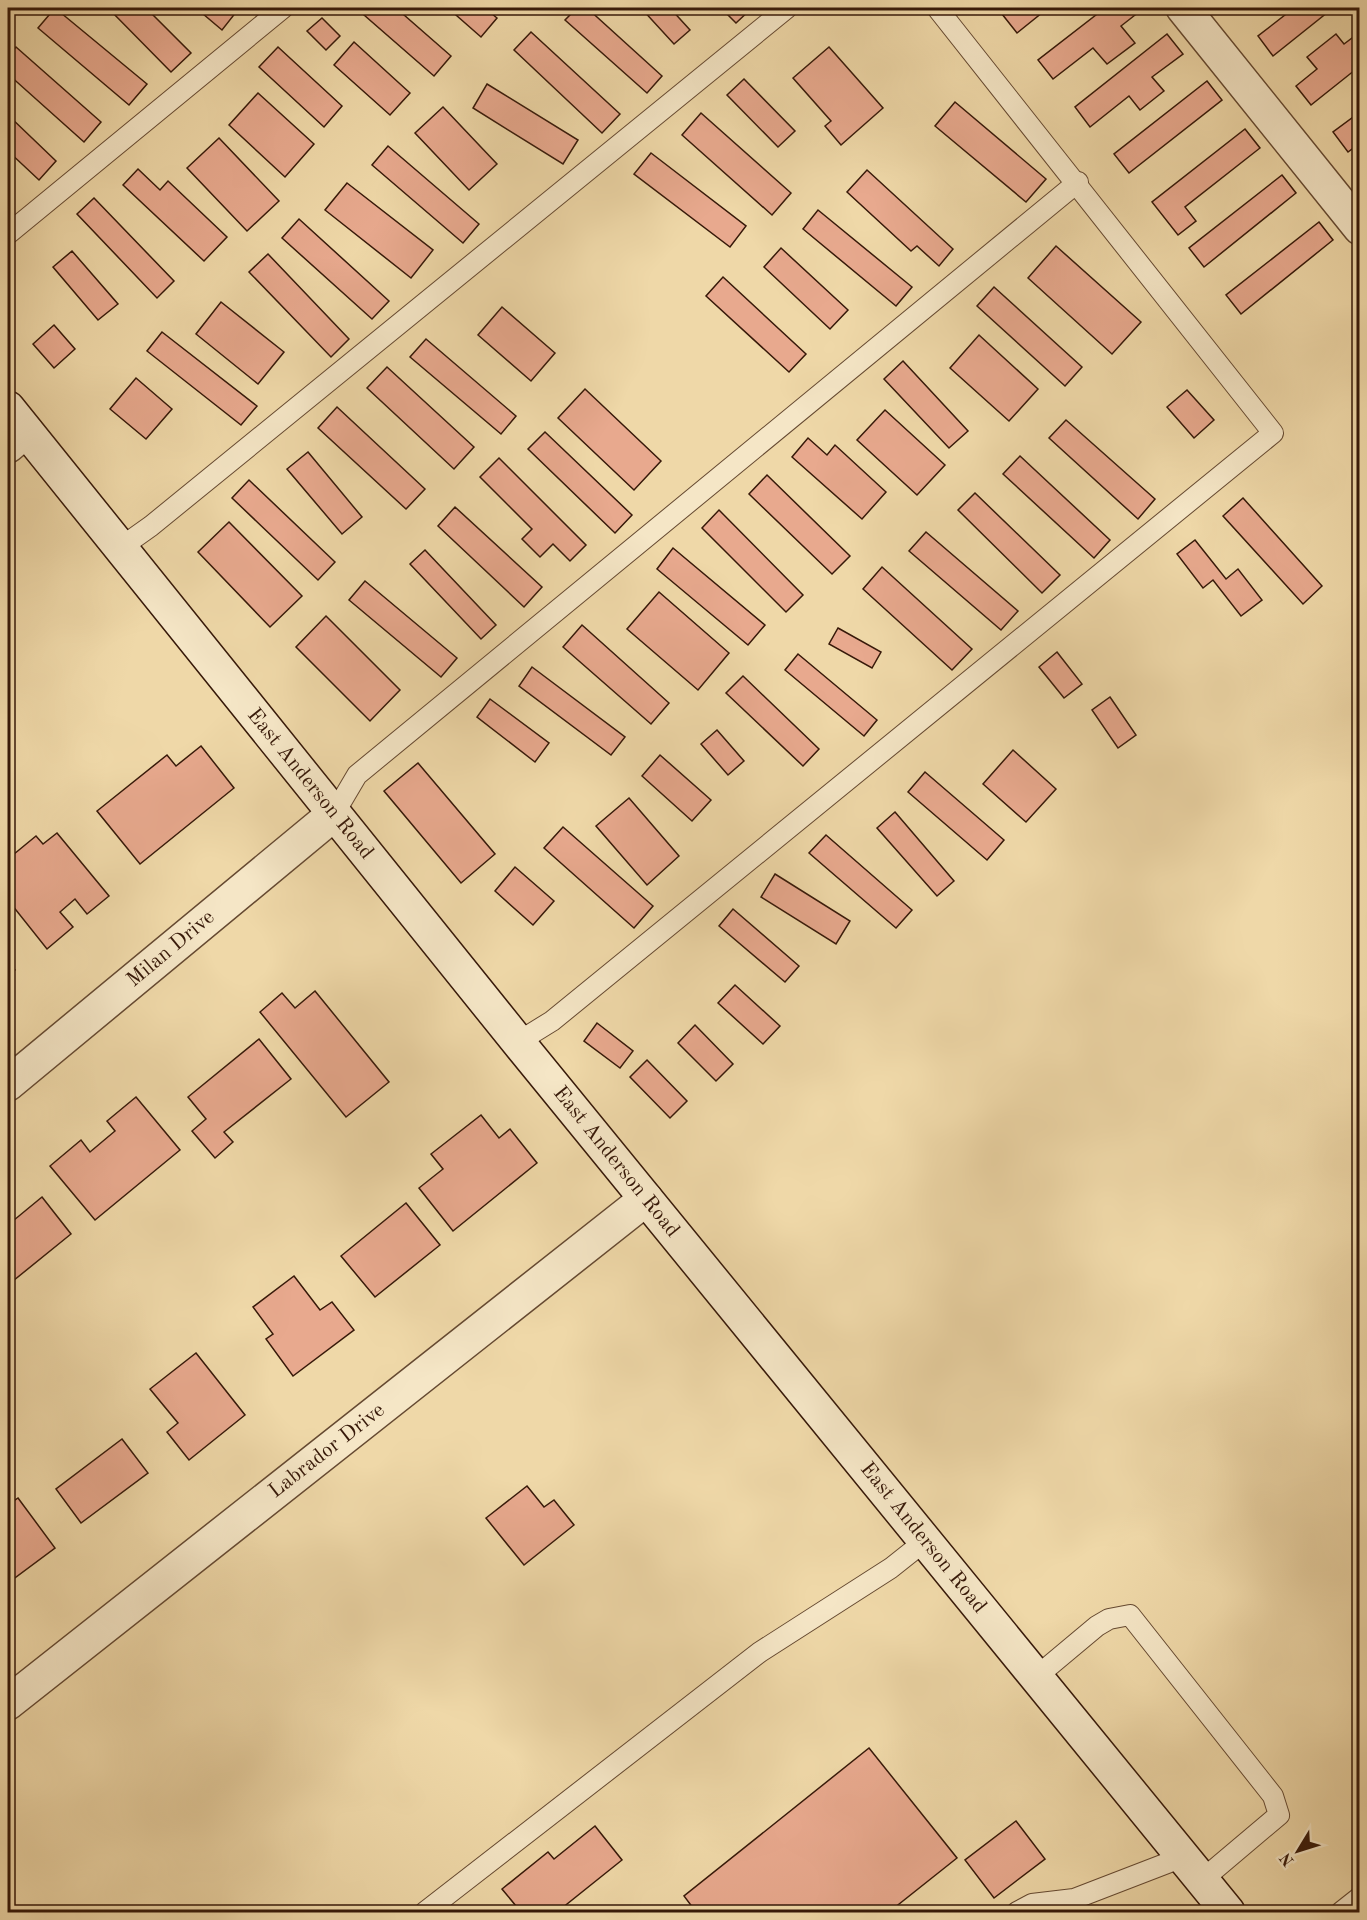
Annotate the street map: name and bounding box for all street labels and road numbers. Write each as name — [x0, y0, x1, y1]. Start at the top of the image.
street label: East Anderson Road — [243, 705, 377, 863]
street label: Milan Drive — [123, 907, 219, 991]
street label: East Anderson Road — [549, 1083, 683, 1241]
street label: Labrador Drive — [265, 1399, 389, 1503]
street label: East Anderson Road — [856, 1459, 990, 1617]

